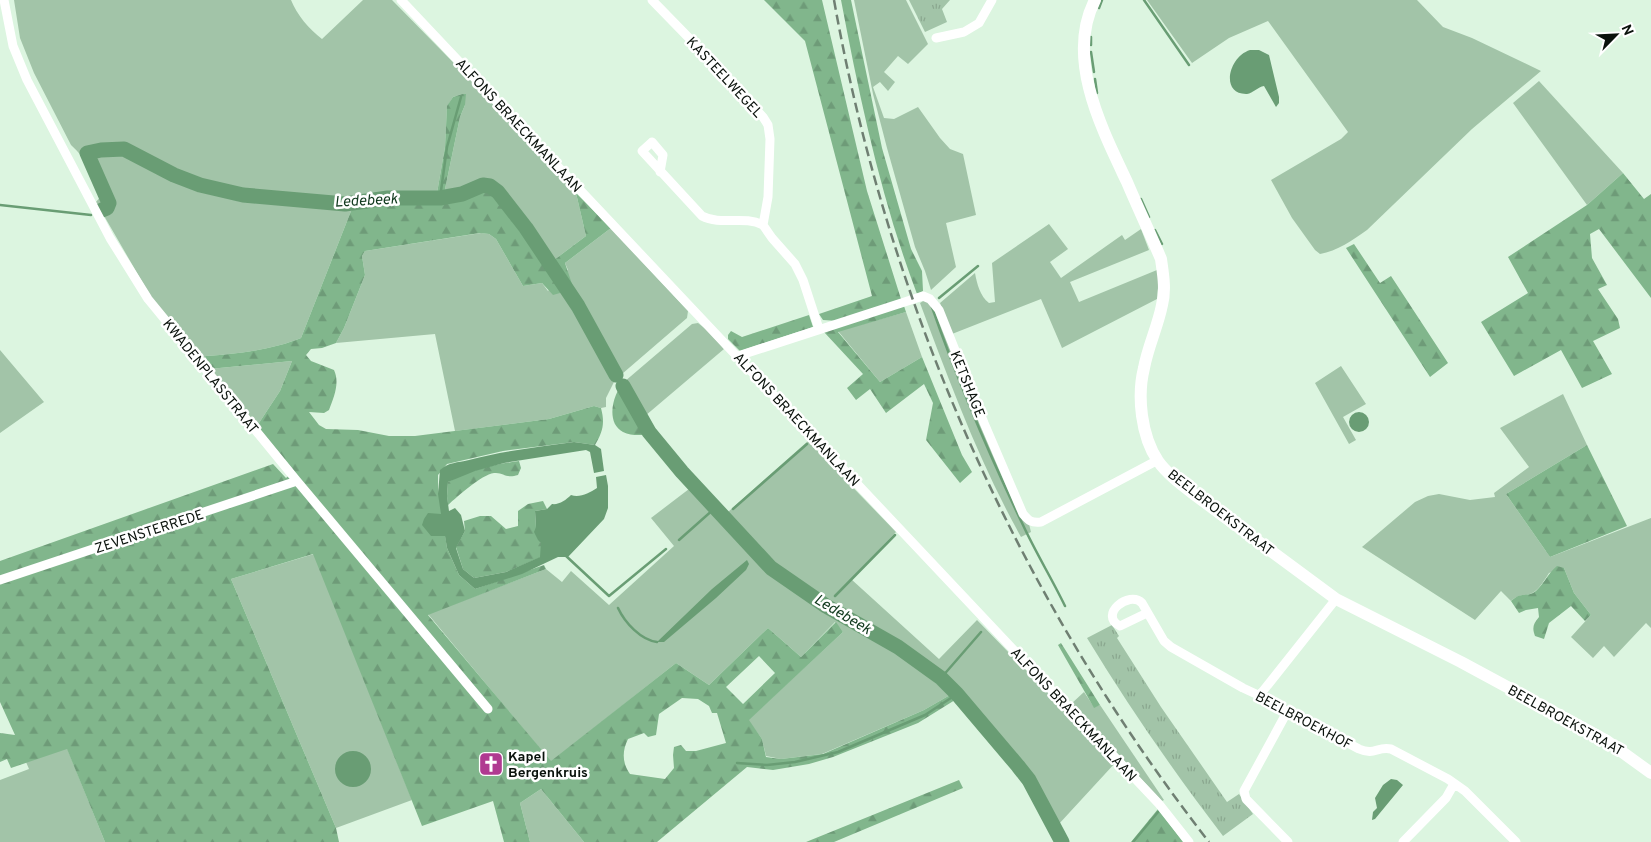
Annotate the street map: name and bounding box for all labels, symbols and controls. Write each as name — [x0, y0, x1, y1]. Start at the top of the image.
north arrow — [1591, 10, 1641, 60]
text: N — [1617, 22, 1636, 38]
street label: KASTEELWEGEL — [682, 34, 766, 122]
street label: ALFONS BRAECKMANLAAN — [451, 56, 584, 197]
water label: Ledebeek — [334, 190, 399, 213]
street label: KWADENPLASSTRAAT — [158, 316, 261, 438]
street label: KETSHAGE — [946, 349, 988, 420]
street label: ALFONS BRAECKMANLAAN — [729, 350, 862, 491]
street label: BEELBROEKSTRAAT — [1164, 466, 1277, 560]
street label: ZEVENSTERREDE — [93, 507, 206, 558]
water label: Ledebeek — [810, 591, 875, 640]
street label: ALFONS BRAECKMANLAAN — [1006, 645, 1139, 786]
street label: BEELBROEKSTRAAT — [1504, 682, 1626, 760]
street label: BEELBROEKHOF — [1252, 689, 1355, 754]
place label: Kapel Bergenkruis — [508, 749, 588, 782]
church icon: Kapel Bergenkruis — [478, 751, 504, 777]

